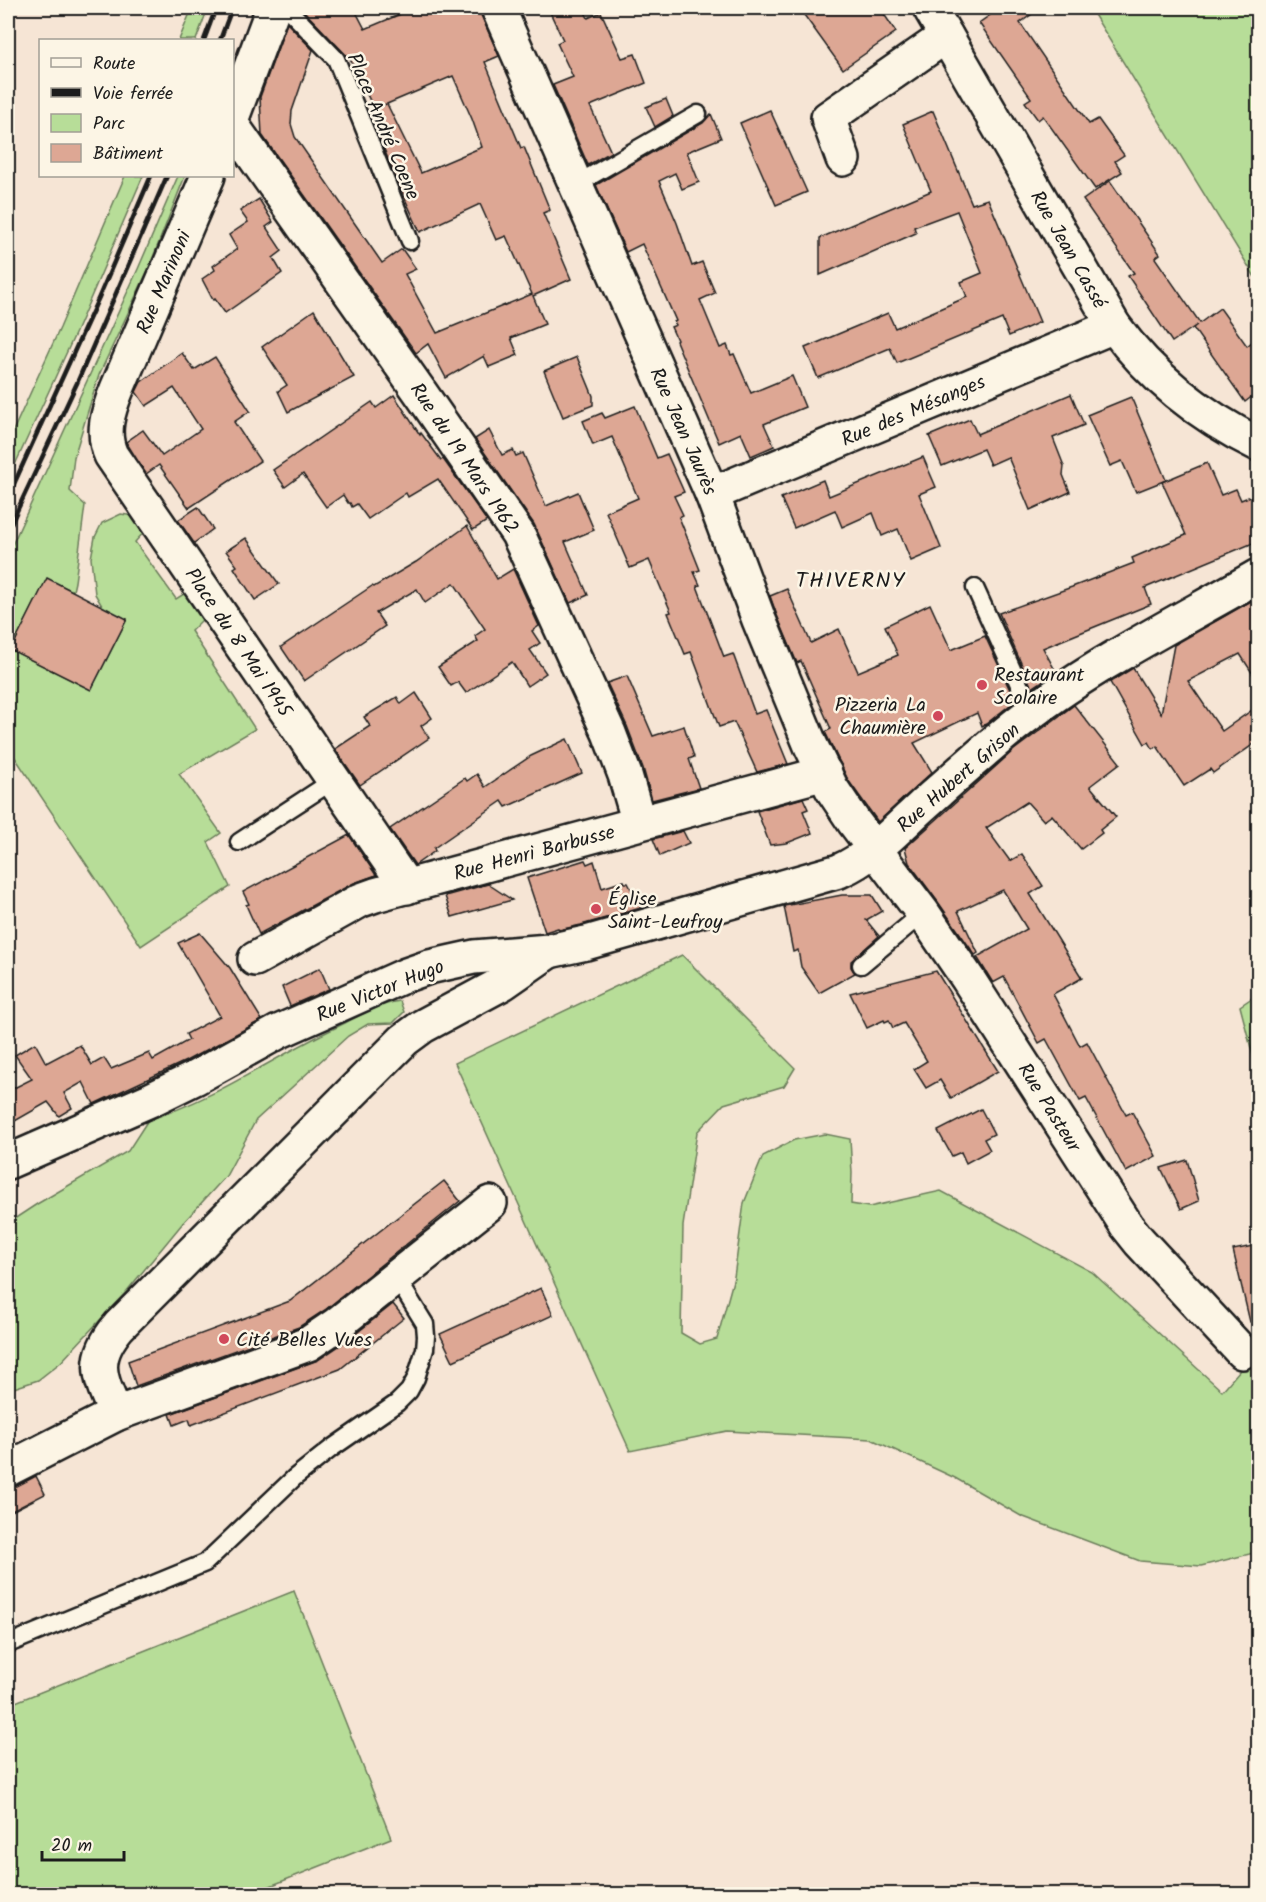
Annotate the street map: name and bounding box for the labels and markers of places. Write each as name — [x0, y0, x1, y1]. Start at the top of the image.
place label: Restaurant Scolaire — [994, 660, 1085, 715]
marker: Restaurant Scolaire — [975, 678, 989, 692]
place label: Pizzeria La Chaumière — [835, 690, 926, 745]
marker: Pizzeria La Chaumière — [931, 709, 945, 723]
place label: Église Saint-Leufroy — [608, 884, 723, 939]
marker: Église Saint-Leufroy — [589, 902, 603, 916]
place label: Cité Belles Vues — [236, 1325, 373, 1357]
marker: Cité Belles Vues — [217, 1332, 231, 1346]

